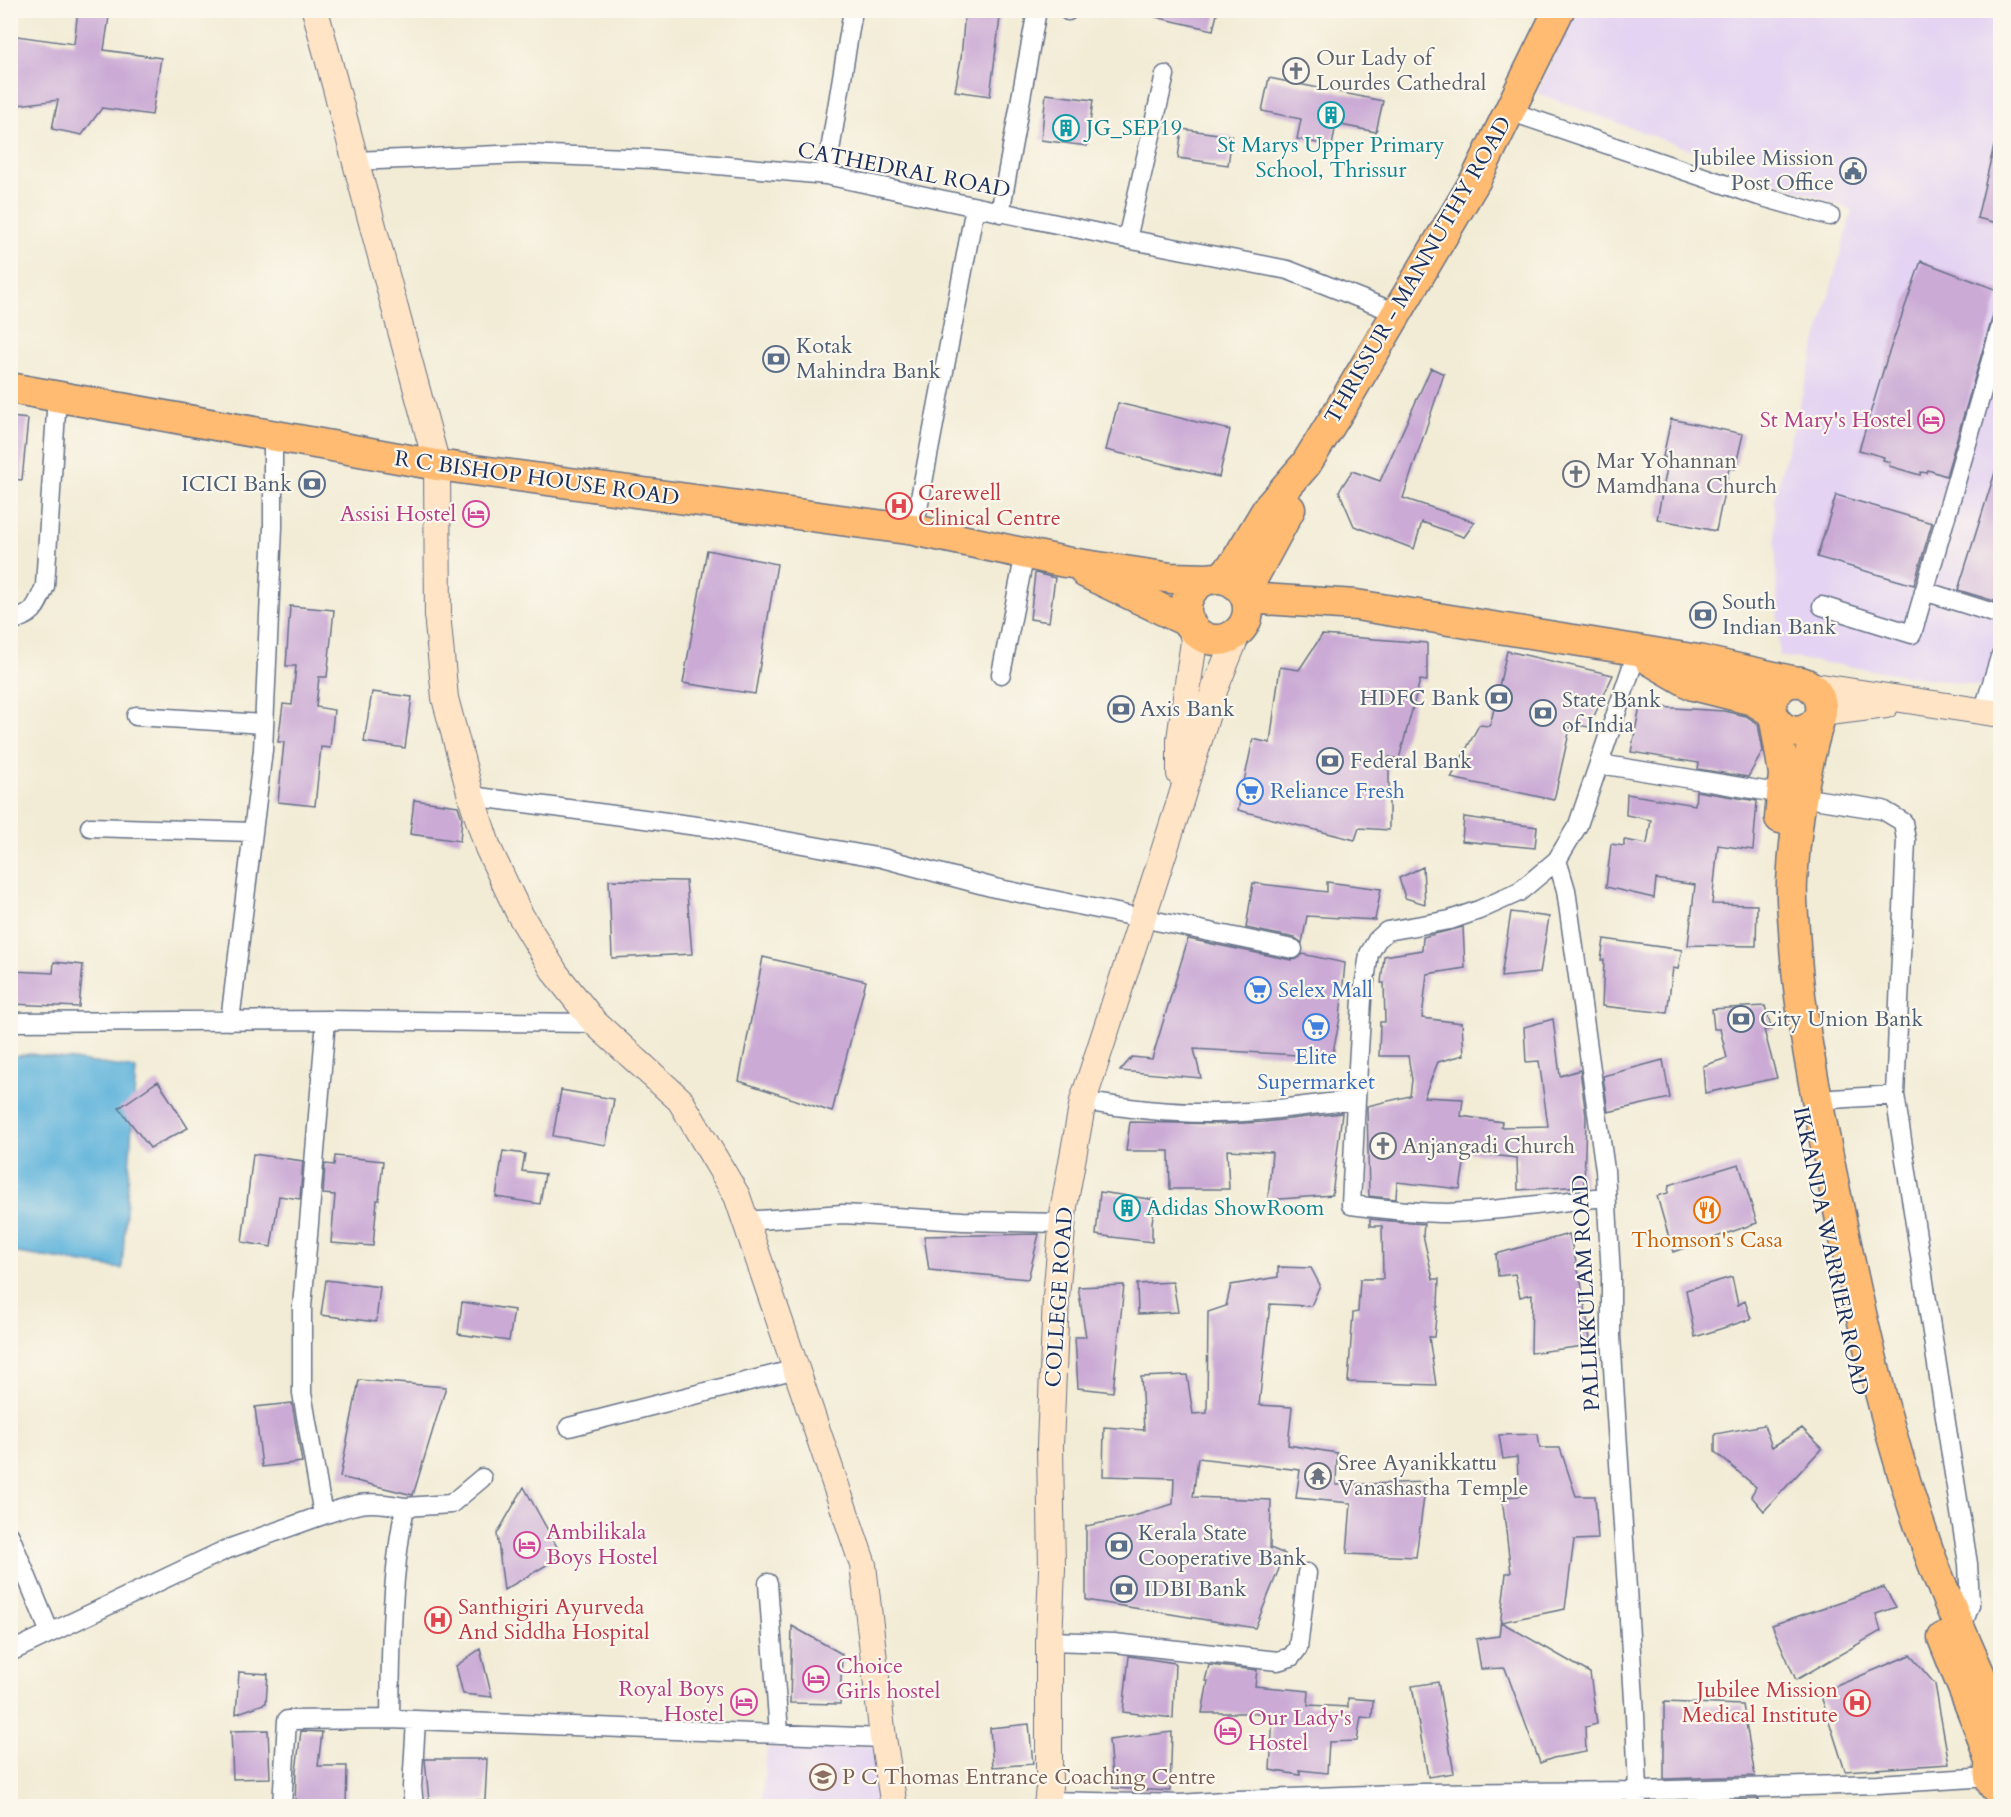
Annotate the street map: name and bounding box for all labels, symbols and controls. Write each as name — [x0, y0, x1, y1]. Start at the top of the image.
place label: Our Lady of Lourdes Cathedral — [1316, 43, 1487, 98]
church icon: Our Lady of Lourdes Cathedral — [1281, 56, 1311, 86]
building icon: St Marys Upper Primary School, Thrissur — [1316, 100, 1346, 130]
street label: THRISSUR - MANNUTHY ROAD — [1317, 111, 1519, 429]
building icon: JG_SEP19 — [1051, 113, 1081, 143]
place label: JG_SEP19 — [1083, 113, 1182, 143]
place label: St Marys Upper Primary School, Thrissur — [1217, 130, 1445, 185]
street label: CATHEDRAL ROAD — [795, 135, 1013, 205]
place label: Jubilee Mission Post Office — [1690, 143, 1834, 198]
public building icon: Jubilee Mission Post Office — [1838, 156, 1868, 186]
place label: Kotak Mahindra Bank — [796, 331, 941, 386]
bank icon: Kotak Mahindra Bank — [761, 344, 791, 374]
place label: St Mary's Hostel — [1760, 405, 1912, 435]
hotel icon: St Mary's Hostel — [1916, 405, 1946, 435]
street label: R C BISHOP HOUSE ROAD — [393, 443, 681, 513]
place label: Mar Yohannan Mamdhana Church — [1596, 446, 1777, 501]
church icon: Mar Yohannan Mamdhana Church — [1561, 459, 1591, 489]
place label: ICICI Bank — [181, 469, 292, 499]
bank icon: ICICI Bank — [297, 469, 327, 499]
place label: Carewell Clinical Centre — [918, 478, 1061, 533]
hospital icon: Carewell Clinical Centre — [884, 491, 914, 521]
place label: Assisi Hostel — [340, 499, 456, 529]
hotel icon: Assisi Hostel — [461, 499, 491, 529]
place label: South Indian Bank — [1722, 587, 1837, 642]
bank icon: South Indian Bank — [1688, 600, 1718, 630]
place label: HDFC Bank — [1360, 683, 1480, 713]
bank icon: HDFC Bank — [1484, 683, 1514, 713]
place label: State Bank of India — [1562, 685, 1661, 740]
bank icon: Axis Bank — [1106, 694, 1136, 724]
place label: Axis Bank — [1140, 694, 1235, 724]
bank icon: State Bank of India — [1528, 698, 1558, 728]
bank icon: Federal Bank — [1315, 746, 1345, 776]
place label: Federal Bank — [1350, 746, 1472, 776]
supermarket icon: Reliance Fresh — [1235, 776, 1265, 806]
place label: Reliance Fresh — [1270, 776, 1405, 806]
supermarket icon: Selex Mall — [1243, 975, 1273, 1005]
place label: Selex Mall — [1278, 975, 1373, 1005]
bank icon: City Union Bank — [1726, 1004, 1756, 1034]
place label: City Union Bank — [1760, 1004, 1923, 1034]
supermarket icon: Elite Supermarket — [1301, 1012, 1331, 1042]
place label: Elite Supermarket — [1257, 1042, 1375, 1097]
street label: IKKANDA WARRIER ROAD — [1786, 1104, 1876, 1398]
church icon: Anjangadi Church — [1368, 1131, 1398, 1161]
place label: Anjangadi Church — [1402, 1131, 1575, 1161]
street label: PALLIKKULAM ROAD — [1565, 1174, 1607, 1412]
building icon: Adidas ShowRoom — [1112, 1193, 1142, 1223]
place label: Adidas ShowRoom — [1146, 1193, 1325, 1223]
restaurant icon: Thomson's Casa — [1692, 1195, 1722, 1225]
street label: COLLEGE ROAD — [1038, 1206, 1080, 1388]
place label: Thomson's Casa — [1631, 1225, 1783, 1255]
place label: Sree Ayanikkattu Vanashastha Temple — [1338, 1448, 1528, 1503]
temple icon: Sree Ayanikkattu Vanashastha Temple — [1303, 1461, 1333, 1491]
place label: Ambilikala Boys Hostel — [546, 1517, 658, 1572]
place label: Kerala State Cooperative Bank — [1138, 1518, 1307, 1573]
hotel icon: Ambilikala Boys Hostel — [512, 1530, 542, 1560]
bank icon: Kerala State Cooperative Bank — [1104, 1531, 1134, 1561]
bank icon: IDBI Bank — [1109, 1574, 1139, 1604]
place label: IDBI Bank — [1144, 1574, 1247, 1604]
place label: Santhigiri Ayurveda And Siddha Hospital — [458, 1592, 650, 1647]
hospital icon: Santhigiri Ayurveda And Siddha Hospital — [423, 1605, 453, 1635]
place label: Choice Girls hostel — [836, 1651, 941, 1706]
hotel icon: Choice Girls hostel — [801, 1664, 831, 1694]
place label: Royal Boys Hostel — [618, 1674, 724, 1729]
place label: Jubilee Mission Medical Institute — [1682, 1675, 1838, 1730]
hotel icon: Royal Boys Hostel — [729, 1687, 759, 1717]
hospital icon: Jubilee Mission Medical Institute — [1842, 1688, 1872, 1718]
place label: Our Lady's Hostel — [1248, 1703, 1352, 1758]
hotel icon: Our Lady's Hostel — [1213, 1716, 1243, 1746]
school or university icon: P C Thomas Entrance Coaching Centre — [808, 1762, 838, 1792]
place label: P C Thomas Entrance Coaching Centre — [842, 1762, 1216, 1792]

